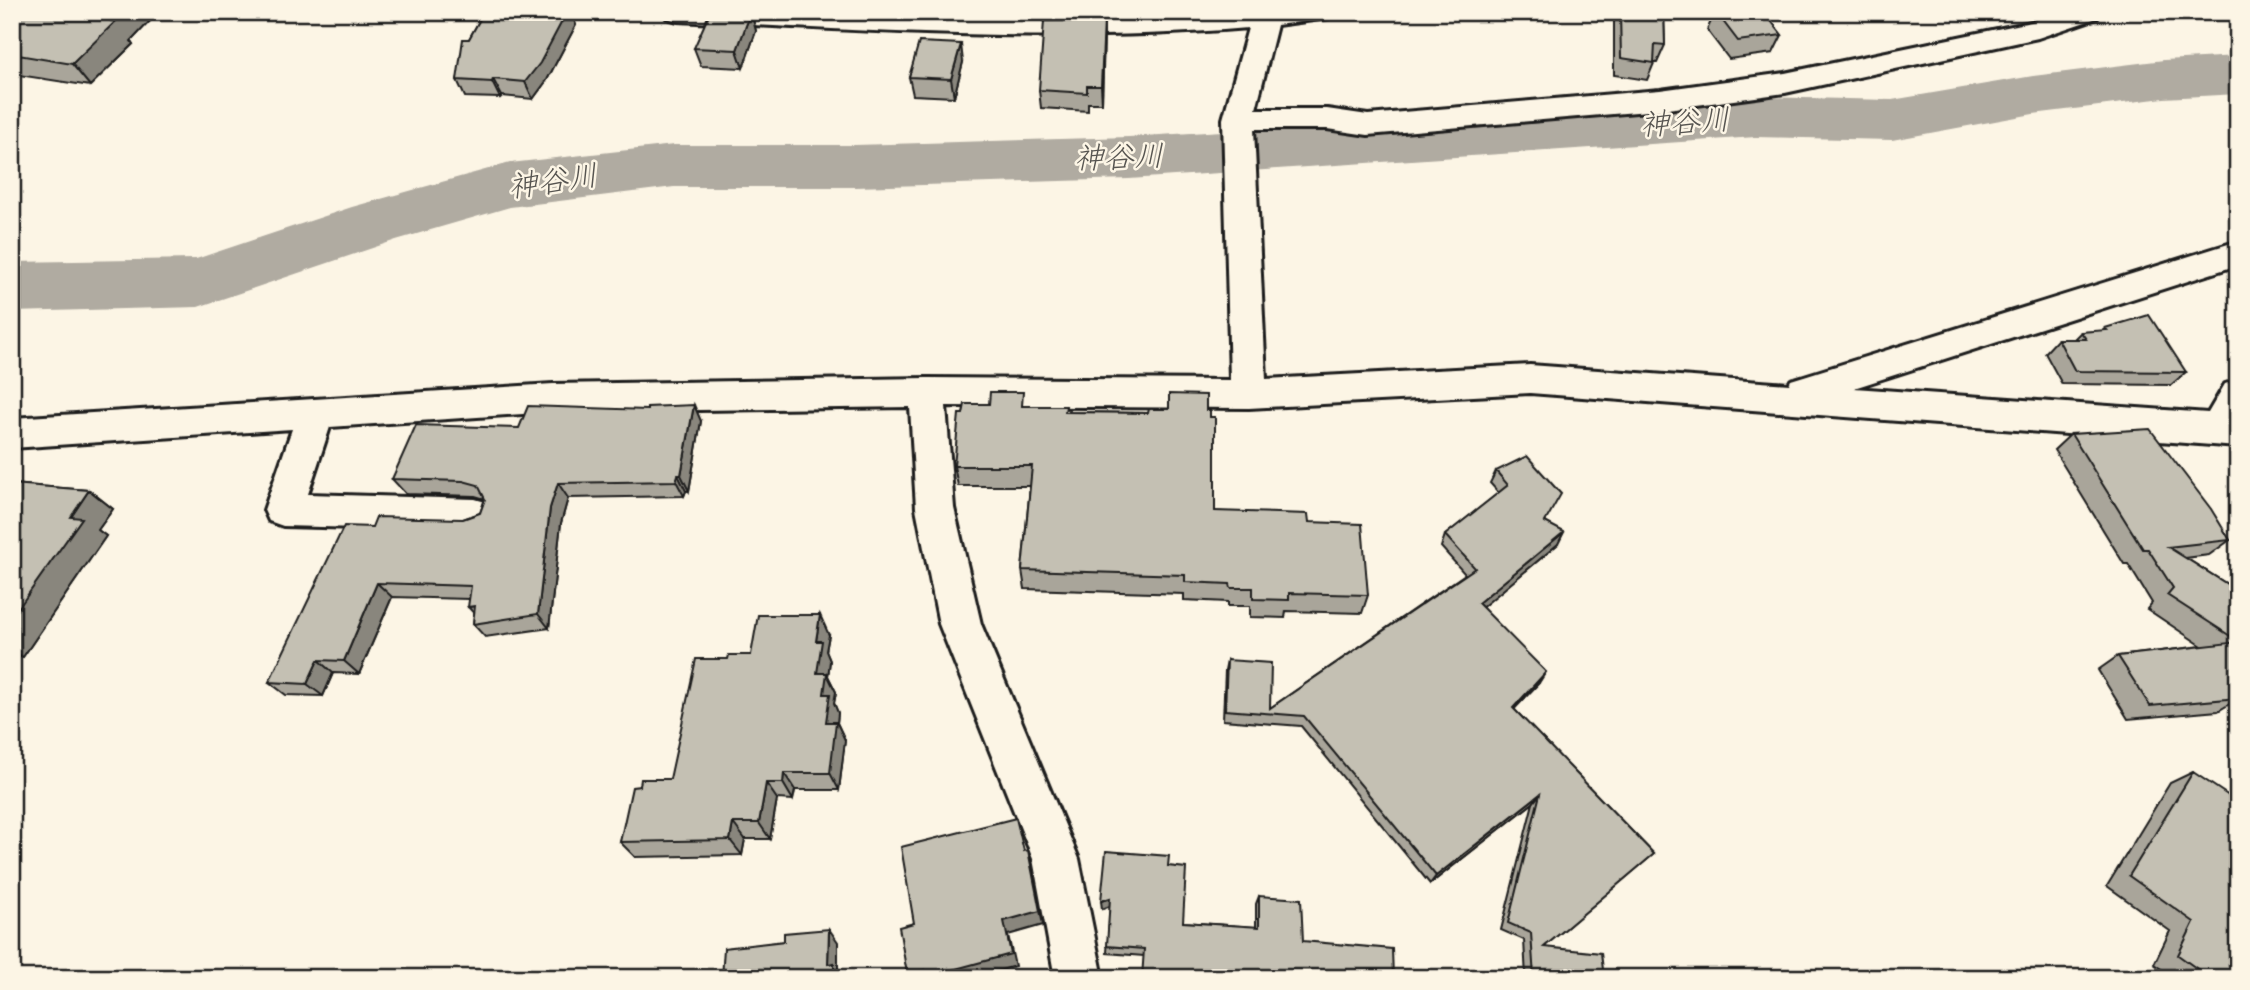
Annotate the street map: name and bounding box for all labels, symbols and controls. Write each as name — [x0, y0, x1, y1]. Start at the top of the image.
water label: 神谷川 — [1639, 100, 1732, 150]
water label: 神谷川 — [1073, 136, 1165, 184]
water label: 神谷川 — [506, 156, 601, 212]

